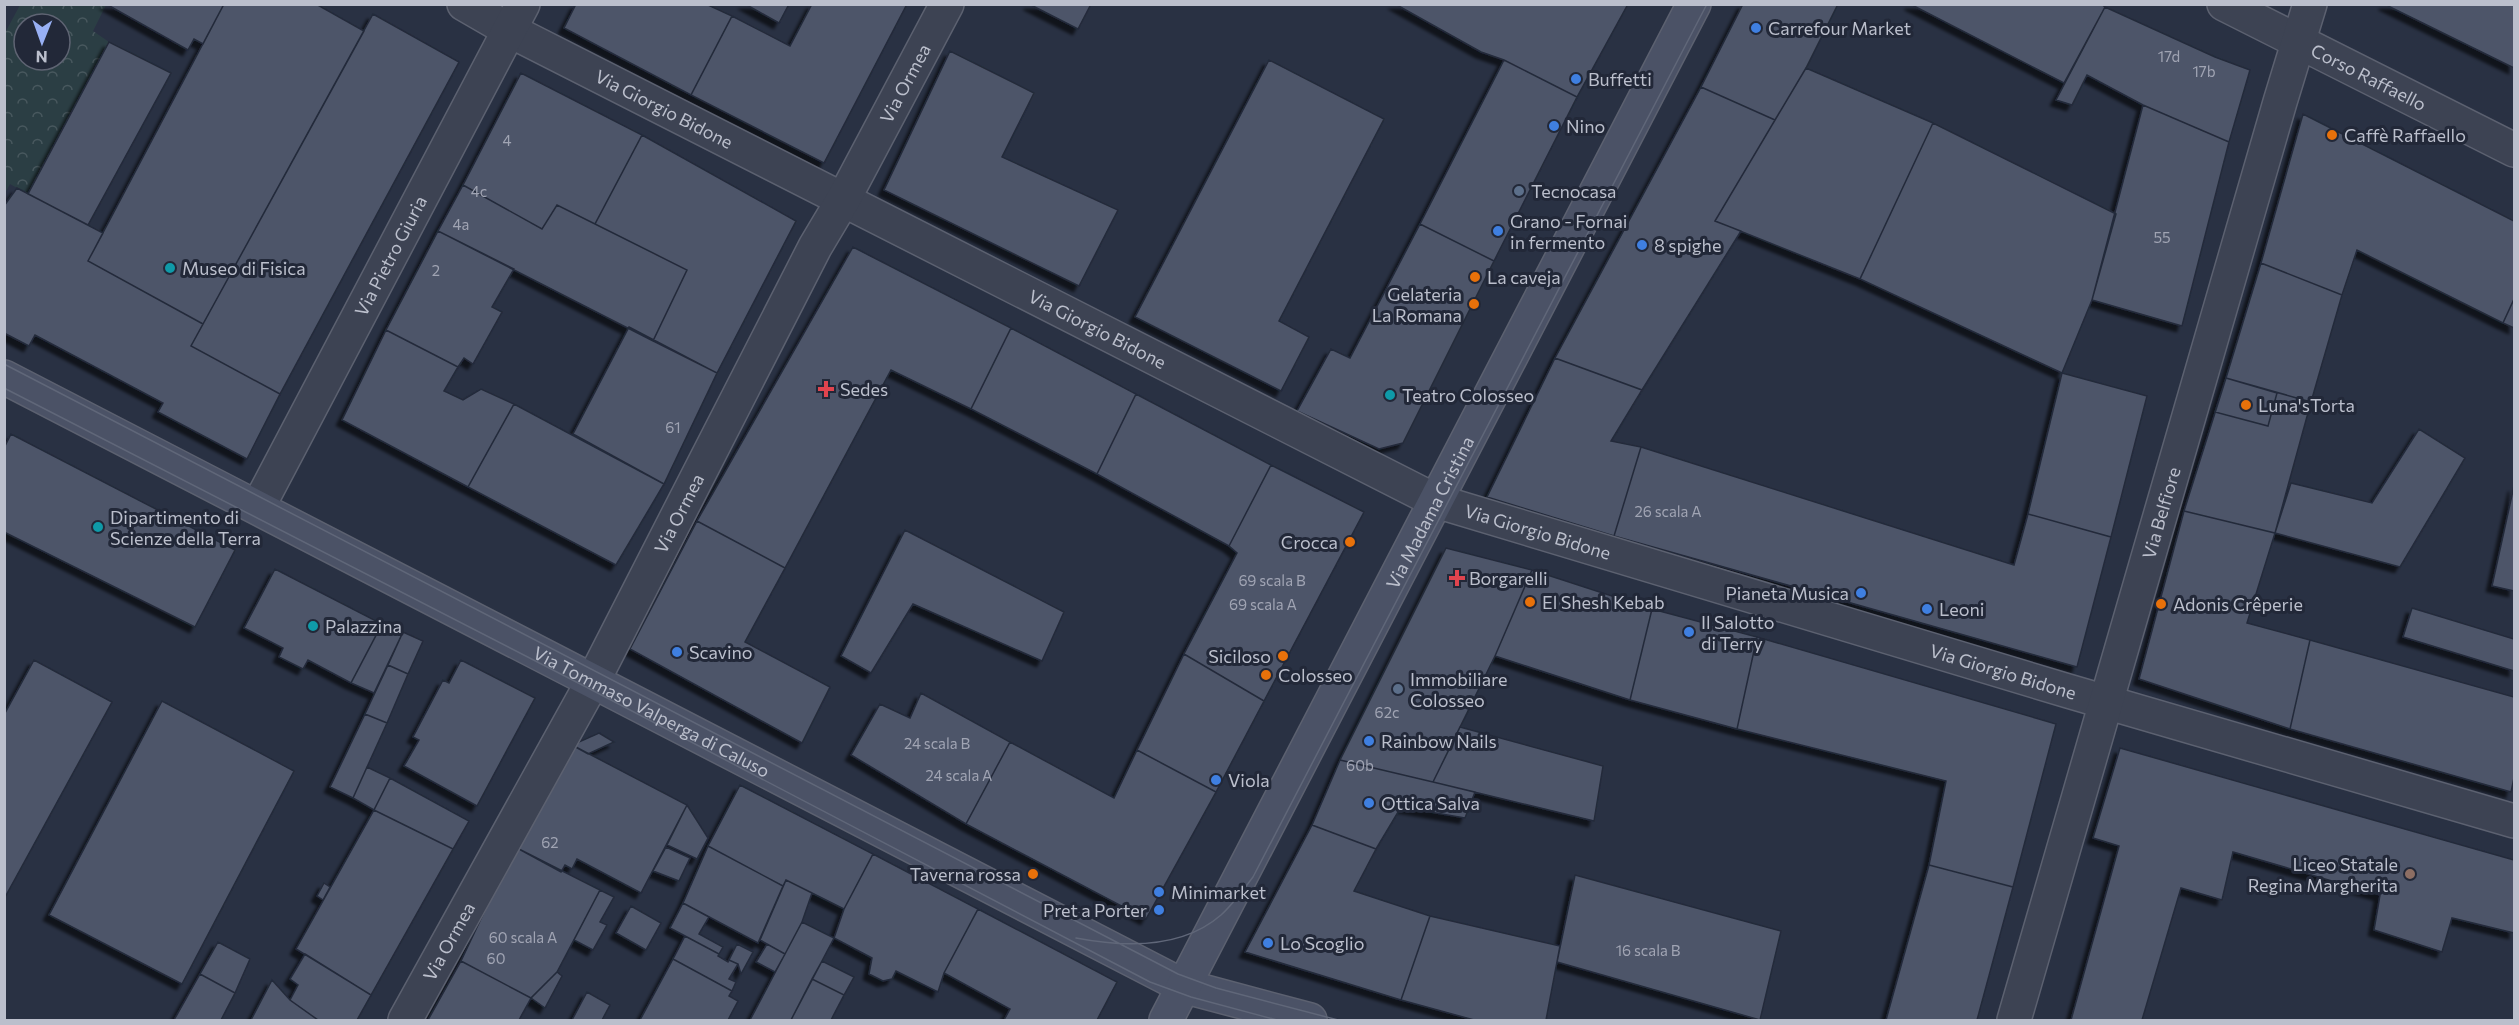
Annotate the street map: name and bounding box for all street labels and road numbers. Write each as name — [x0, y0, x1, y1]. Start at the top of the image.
street label: Corso Raffaello — [2307, 39, 2430, 115]
street label: Via Ormea — [875, 40, 935, 127]
street label: Via Giorgio Bidone — [592, 65, 737, 153]
street label: Via Pietro Giuria — [350, 192, 431, 320]
street label: Via Giorgio Bidone — [1025, 285, 1170, 373]
street label: Via Madama Cristina — [1381, 432, 1478, 592]
street label: Via Belfiore — [2137, 464, 2185, 561]
street label: Via Ormea — [649, 470, 708, 557]
street label: Via Giorgio Bidone — [1462, 499, 1613, 564]
street label: Via Giorgio Bidone — [1927, 639, 2079, 704]
street label: Via Tommaso Valperga di Caluso — [530, 641, 774, 782]
street label: Via Ormea — [418, 898, 479, 984]

